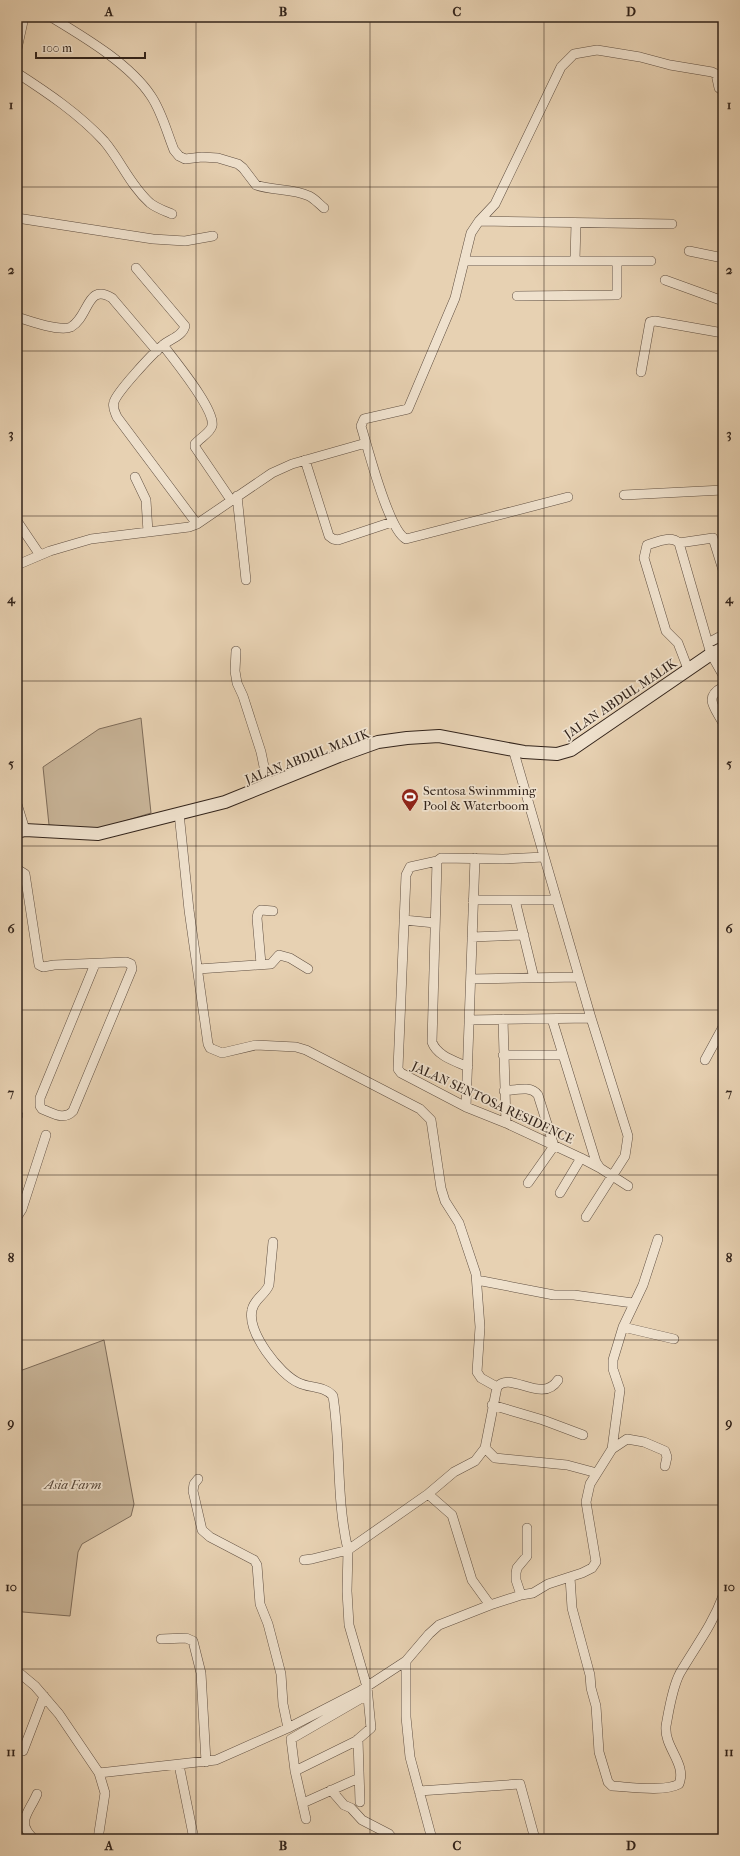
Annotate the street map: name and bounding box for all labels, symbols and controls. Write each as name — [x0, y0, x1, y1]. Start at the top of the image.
text: A — [104, 4, 114, 19]
text: B — [279, 4, 288, 19]
text: C — [453, 4, 462, 19]
text: D — [626, 4, 636, 19]
scale bar — [36, 34, 145, 60]
text: 100 m — [42, 41, 72, 55]
text: 1 — [9, 97, 14, 112]
text: 1 — [727, 97, 732, 112]
text: 2 — [8, 262, 15, 277]
text: 2 — [726, 262, 733, 277]
text: 3 — [8, 426, 14, 442]
text: 3 — [726, 426, 732, 442]
text: 4 — [6, 591, 16, 607]
text: 4 — [724, 591, 734, 607]
street label: JALAN ABDUL MALIK — [560, 655, 680, 742]
street label: JALAN ABDUL MALIK — [242, 726, 372, 788]
text: 5 — [8, 756, 14, 771]
text: 5 — [726, 756, 732, 771]
place label: Sentosa Swinmming Pool & Waterboom — [423, 783, 537, 813]
sports icon: Sentosa Swinmming Pool & Waterboom — [400, 787, 420, 812]
text: 6 — [7, 921, 15, 936]
text: 6 — [725, 921, 733, 936]
street label: JALAN SENTOSA RESIDENCE — [408, 1058, 576, 1147]
text: 7 — [7, 1085, 15, 1100]
text: 7 — [725, 1085, 733, 1100]
text: 8 — [8, 1250, 15, 1265]
text: 8 — [726, 1250, 733, 1265]
text: 9 — [7, 1415, 15, 1431]
text: 9 — [725, 1415, 733, 1431]
park label: Asia Farm — [43, 1477, 102, 1492]
text: 10 — [5, 1579, 17, 1594]
text: 10 — [723, 1579, 735, 1594]
text: 11 — [6, 1744, 16, 1759]
text: 11 — [724, 1744, 734, 1759]
text: A — [104, 1838, 114, 1853]
text: B — [279, 1838, 288, 1853]
text: C — [453, 1838, 462, 1853]
text: D — [626, 1838, 636, 1853]

